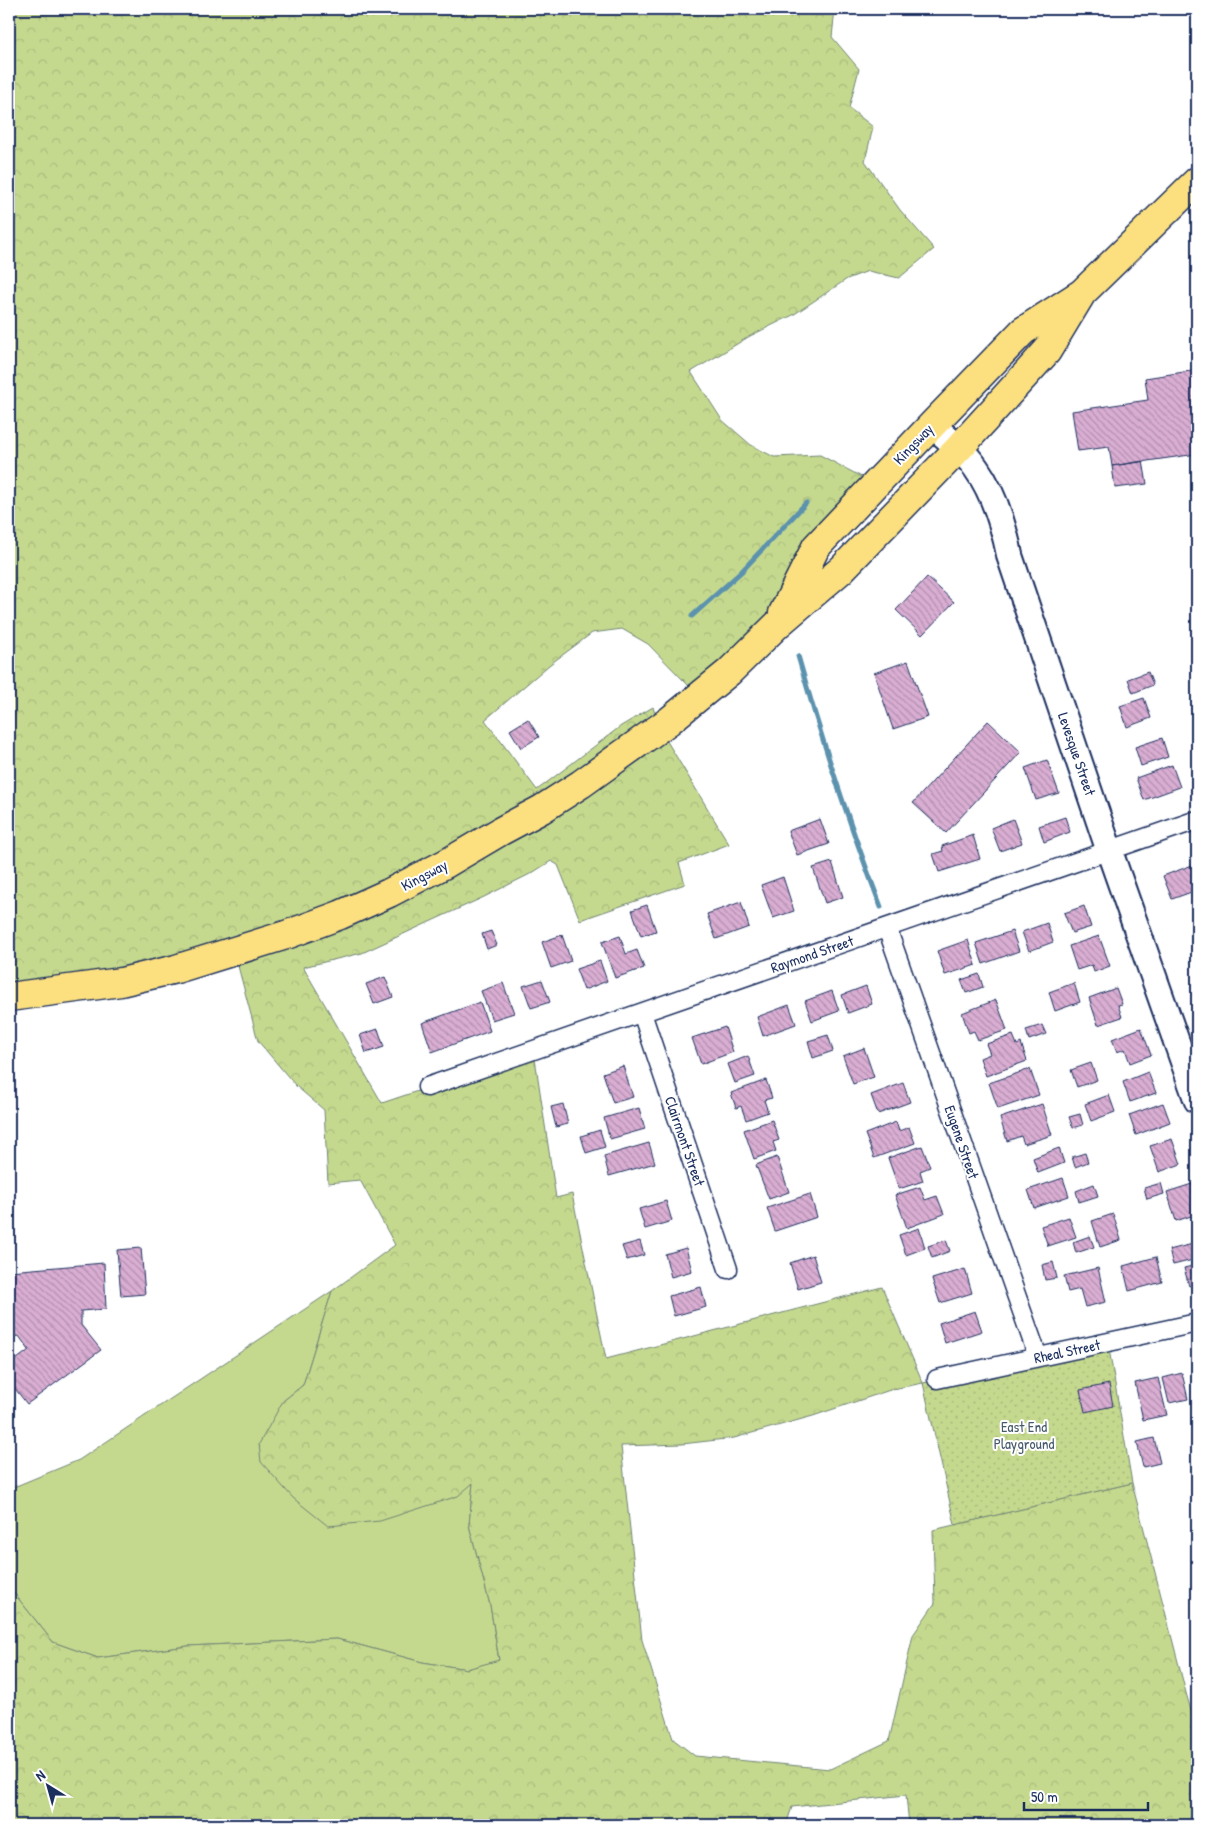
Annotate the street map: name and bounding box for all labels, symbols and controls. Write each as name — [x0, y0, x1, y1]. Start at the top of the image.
street label: Kingsway — [888, 419, 938, 469]
street label: Levesque Street — [1053, 710, 1101, 799]
street label: Kingsway — [397, 854, 451, 896]
street label: Raymond Street — [768, 930, 857, 978]
street label: Clairmont Street — [660, 1093, 710, 1190]
street label: Eugene Street — [940, 1102, 985, 1182]
street label: Rheal Street — [1032, 1334, 1103, 1368]
park label: East End Playground — [994, 1416, 1054, 1454]
north arrow — [22, 1762, 72, 1812]
text: N — [31, 1765, 49, 1785]
scale bar — [1024, 1779, 1147, 1811]
text: 50 m — [1031, 1786, 1058, 1807]

